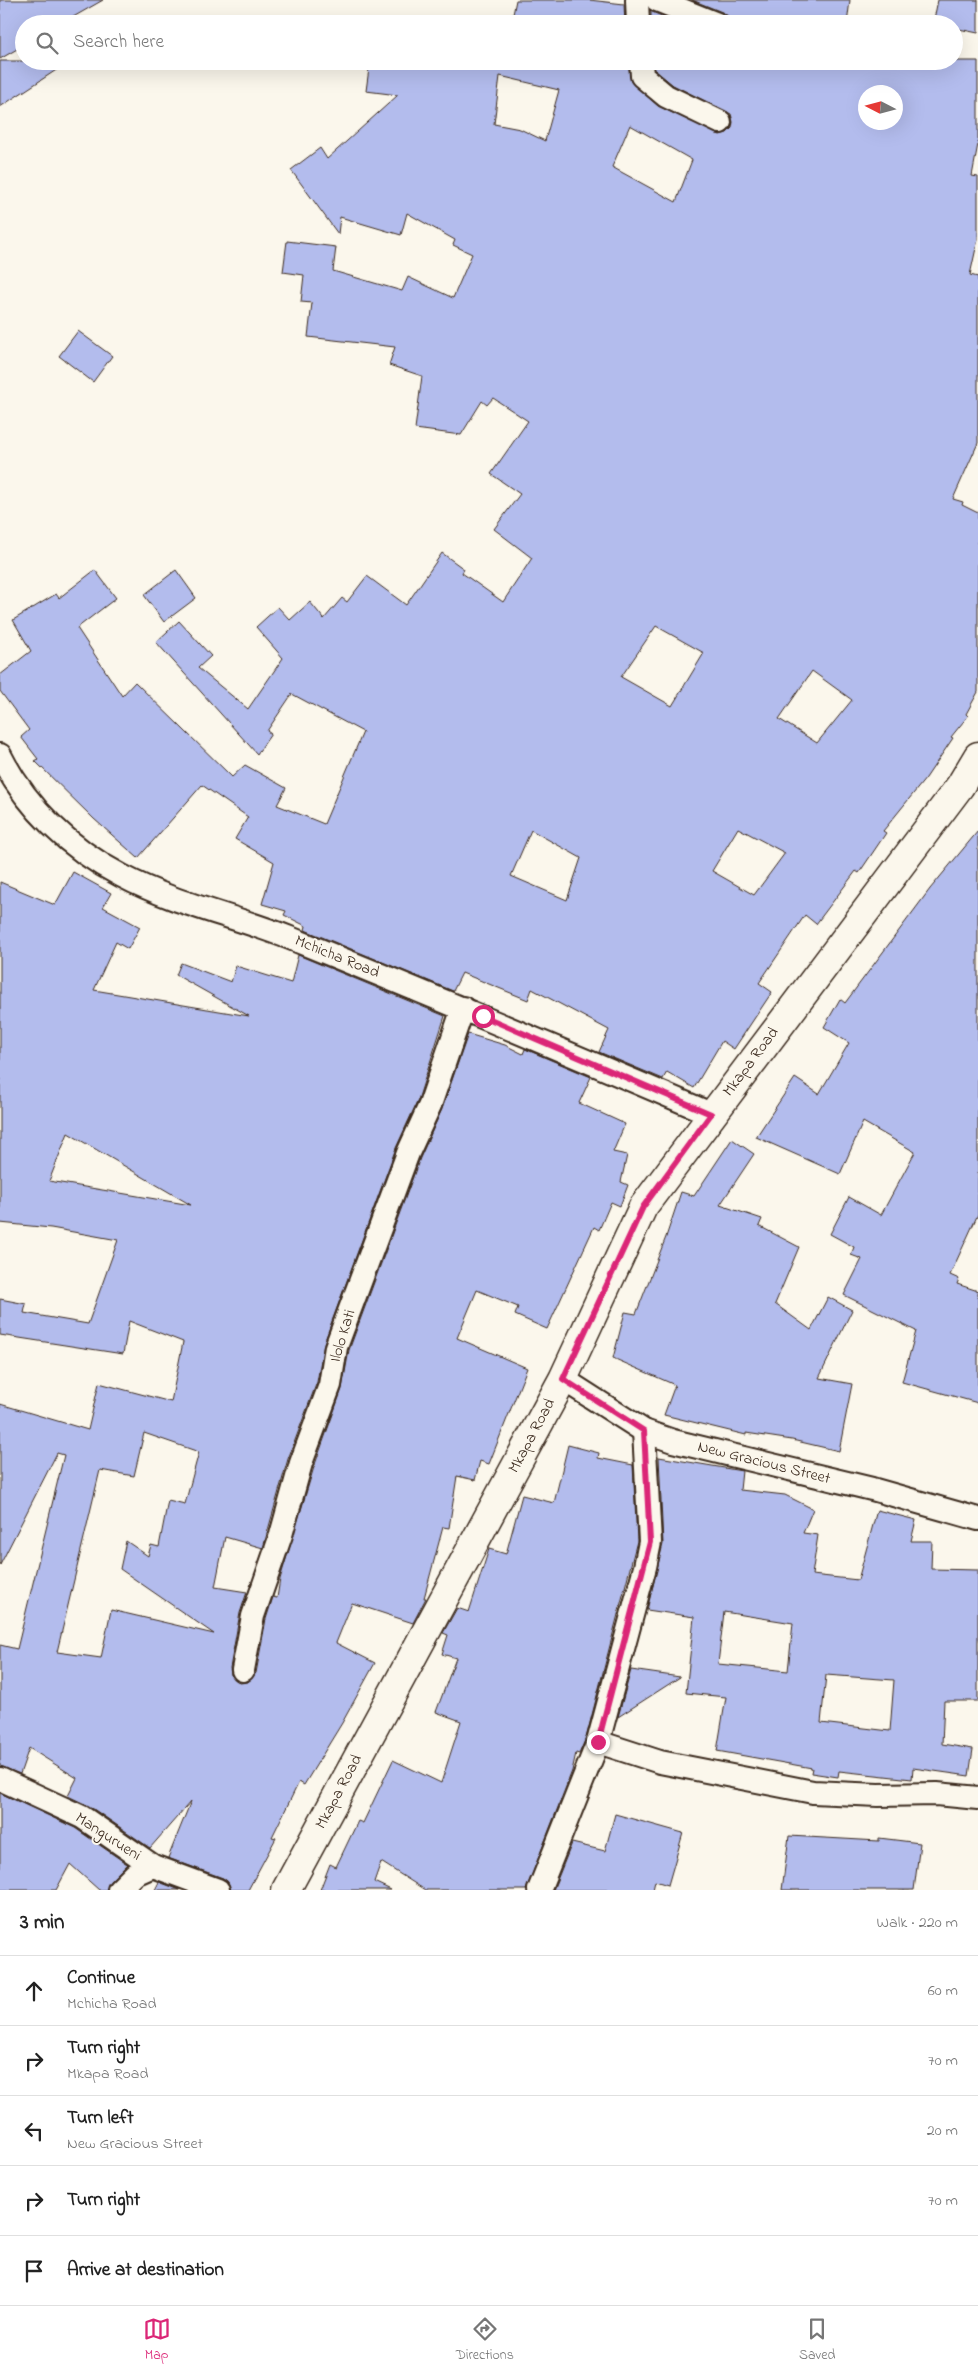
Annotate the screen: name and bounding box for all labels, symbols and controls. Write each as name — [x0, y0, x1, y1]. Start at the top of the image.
search box — [15, 15, 963, 70]
icon: search — [33, 29, 61, 57]
text: Search here — [73, 29, 164, 56]
north arrow — [858, 85, 903, 130]
street label: Mchicha Road — [291, 929, 383, 985]
route start — [472, 1005, 495, 1028]
street label: Mkapa Road — [717, 1022, 785, 1102]
street label: Ilolo Kati — [324, 1307, 362, 1365]
street label: Mkapa Road — [502, 1394, 562, 1478]
street label: New Gracious Street — [695, 1435, 833, 1491]
route end — [587, 1731, 610, 1754]
street label: Mkapa Road — [309, 1750, 369, 1834]
street label: Mangurueni — [70, 1807, 146, 1867]
text: 3 min — [20, 1908, 64, 1938]
text: Walk · 220 m — [877, 1911, 958, 1935]
text: Continue — [67, 1965, 135, 1992]
icon: ahead — [20, 1977, 48, 2005]
text: 60 m — [928, 1979, 958, 2003]
text: Mchicha Road — [67, 1992, 156, 2016]
text: Turn right — [67, 2035, 140, 2062]
icon: right — [20, 2047, 48, 2075]
text: 70 m — [928, 2049, 958, 2073]
text: Mkapa Road — [67, 2062, 149, 2086]
text: Turn left — [67, 2105, 134, 2132]
icon: left — [20, 2117, 48, 2145]
text: 20 m — [927, 2119, 958, 2143]
text: New Gracious Street — [67, 2132, 203, 2156]
icon: right — [20, 2187, 48, 2215]
text: Turn right — [67, 2187, 140, 2214]
text: 70 m — [928, 2189, 958, 2213]
icon: arrive — [20, 2257, 48, 2285]
text: Arrive at destination — [67, 2257, 224, 2284]
tab: Map — [143, 2315, 171, 2366]
tab: Directions — [456, 2315, 514, 2366]
tab: Saved — [799, 2315, 835, 2366]

